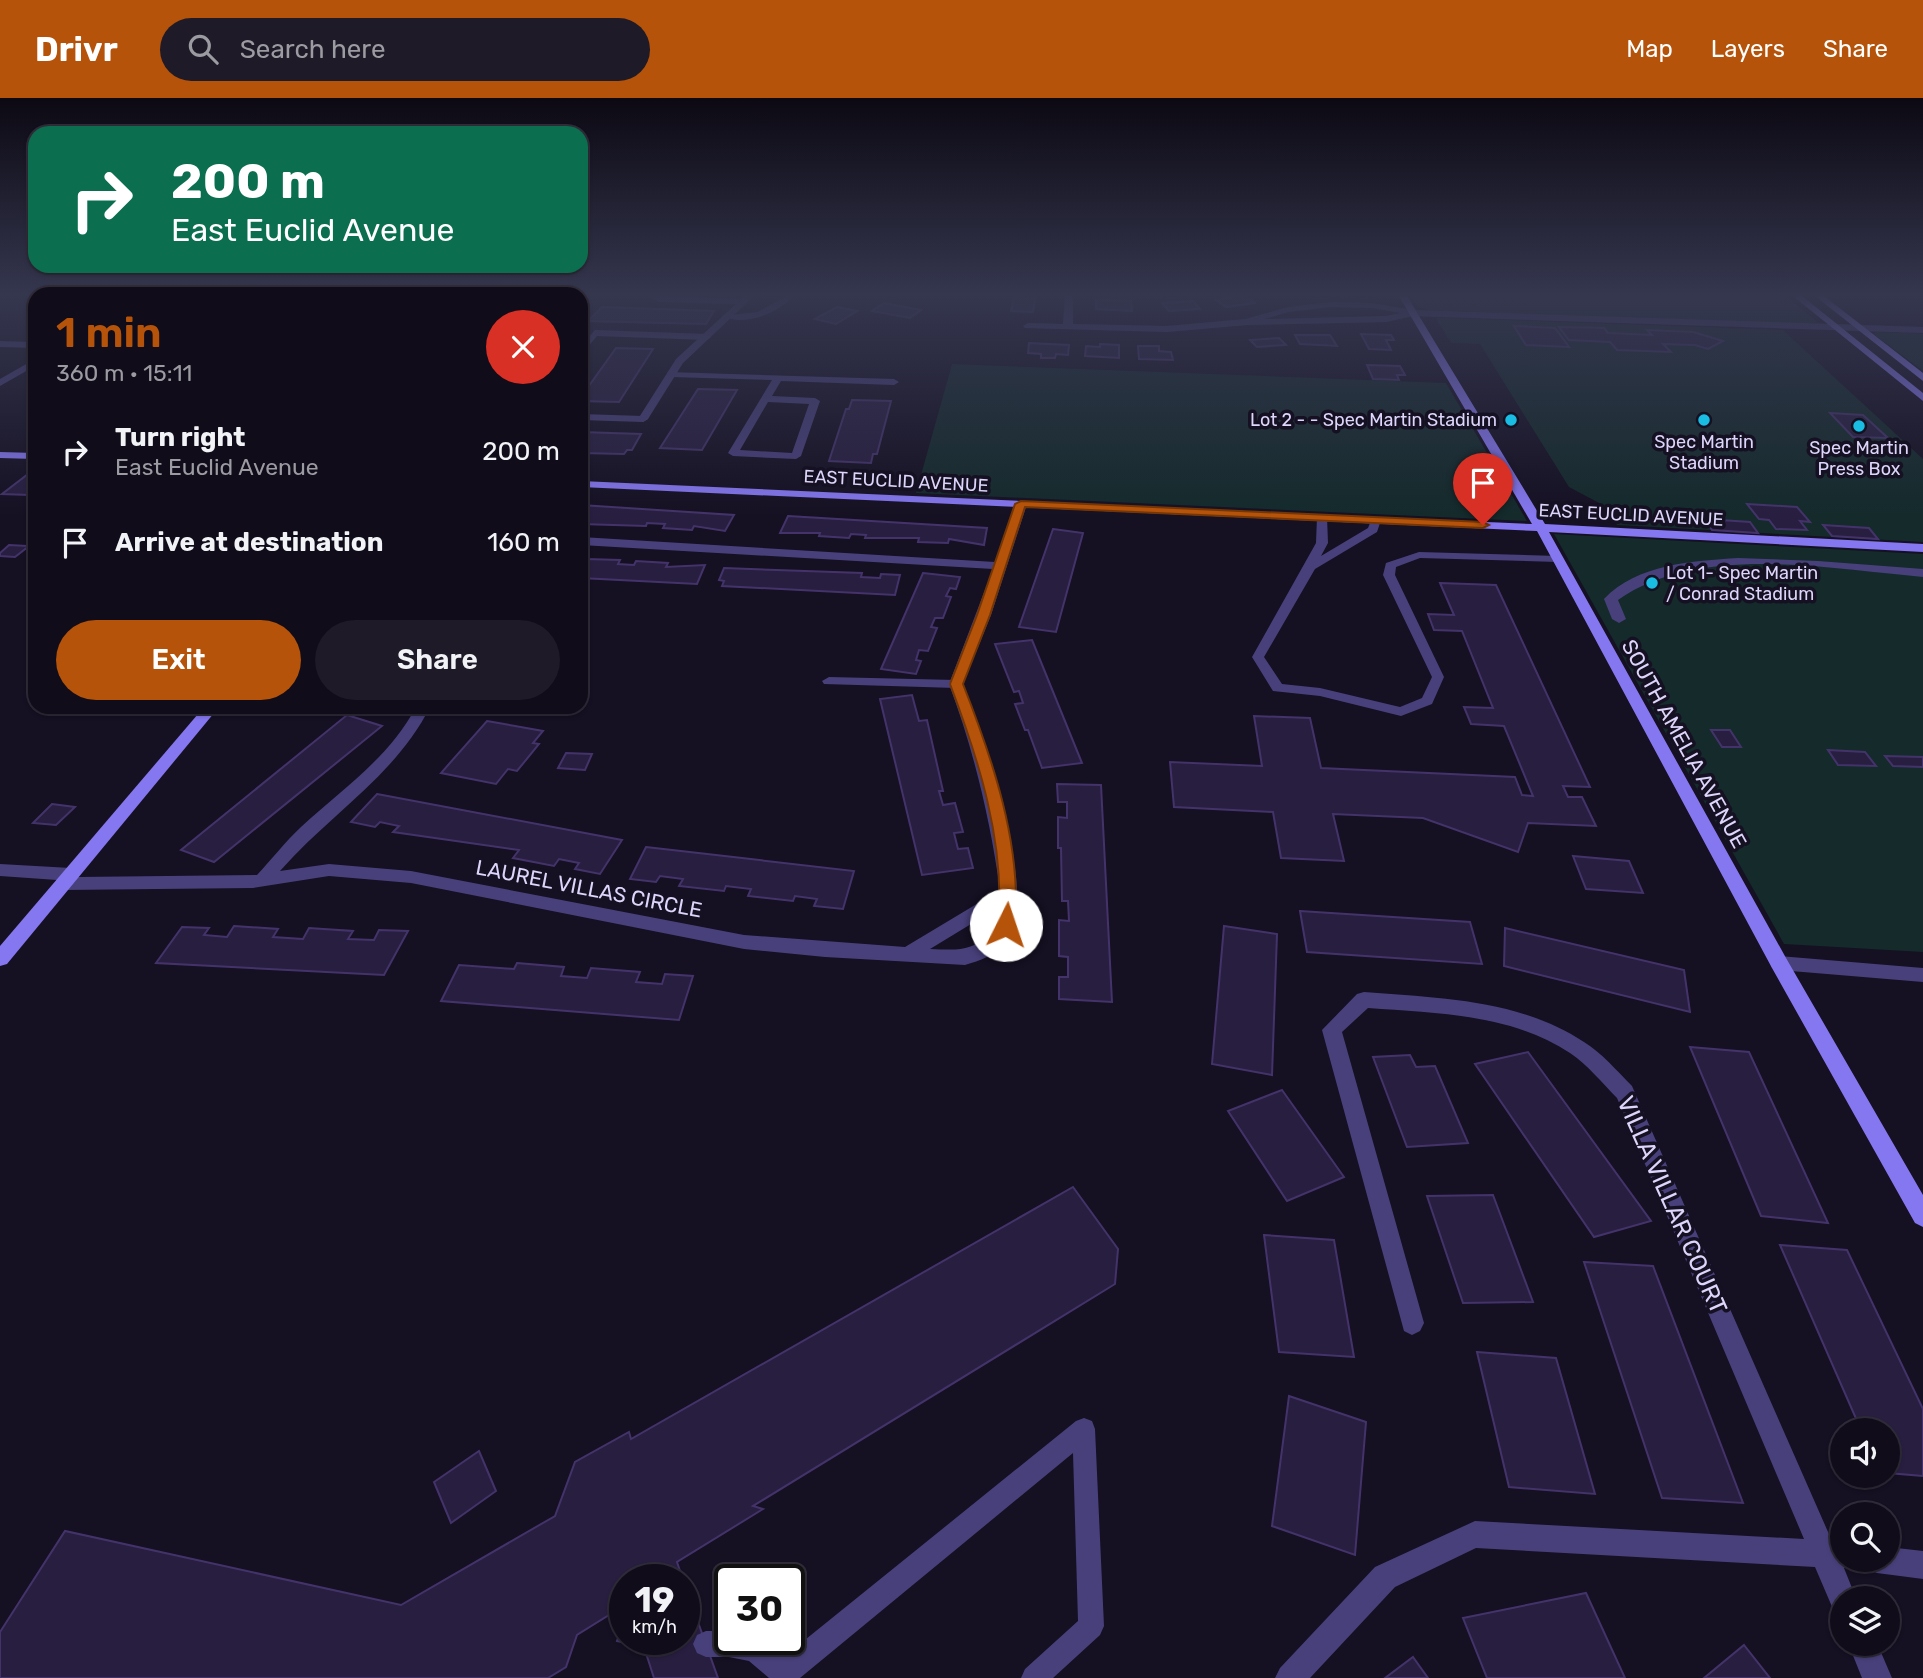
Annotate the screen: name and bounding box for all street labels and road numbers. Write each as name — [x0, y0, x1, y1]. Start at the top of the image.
street label: EAST EUCLID AVENUE — [803, 465, 989, 497]
street label: EAST EUCLID AVENUE — [1538, 499, 1724, 531]
street label: SOUTH AMELIA AVENUE — [1617, 635, 1752, 852]
street label: LAUREL VILLAS CIRCLE — [474, 854, 704, 923]
street label: VILLA VILLAR COURT — [1611, 1092, 1733, 1318]

